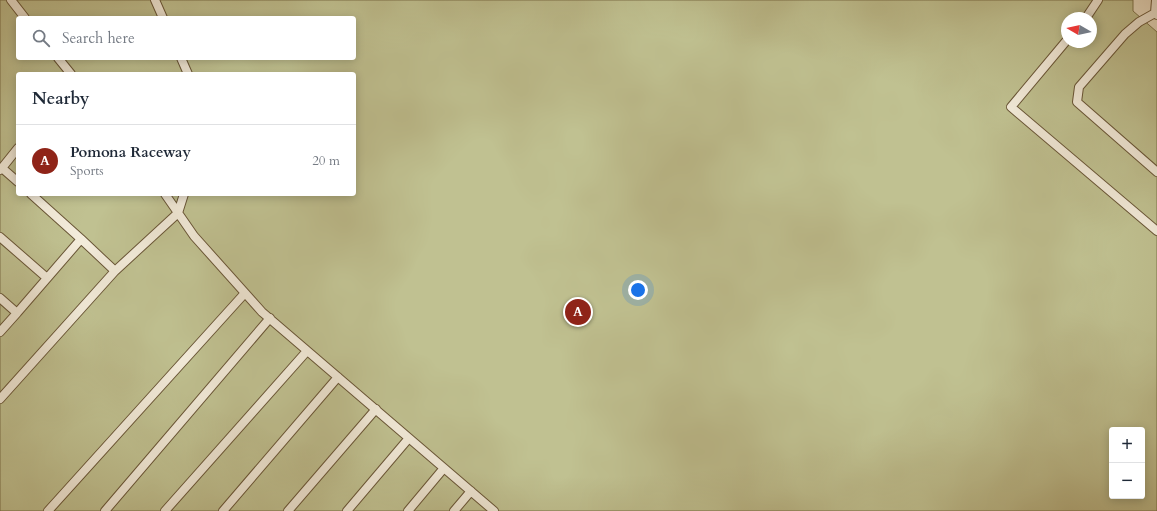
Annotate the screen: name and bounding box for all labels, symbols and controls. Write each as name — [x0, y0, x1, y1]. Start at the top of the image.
north arrow — [1061, 12, 1097, 48]
search box — [16, 16, 356, 60]
icon: search — [30, 27, 52, 49]
text: Search here — [62, 28, 135, 48]
text: Nearby — [32, 87, 89, 110]
text: Pomona Raceway — [70, 142, 191, 162]
text: A — [40, 152, 50, 170]
text: 20 m — [312, 152, 340, 170]
text: Sports — [70, 162, 104, 180]
your location — [628, 280, 648, 300]
pin: A — [565, 297, 591, 327]
map controls — [1109, 427, 1145, 499]
button: + — [1109, 427, 1145, 463]
button: − — [1109, 463, 1145, 499]

